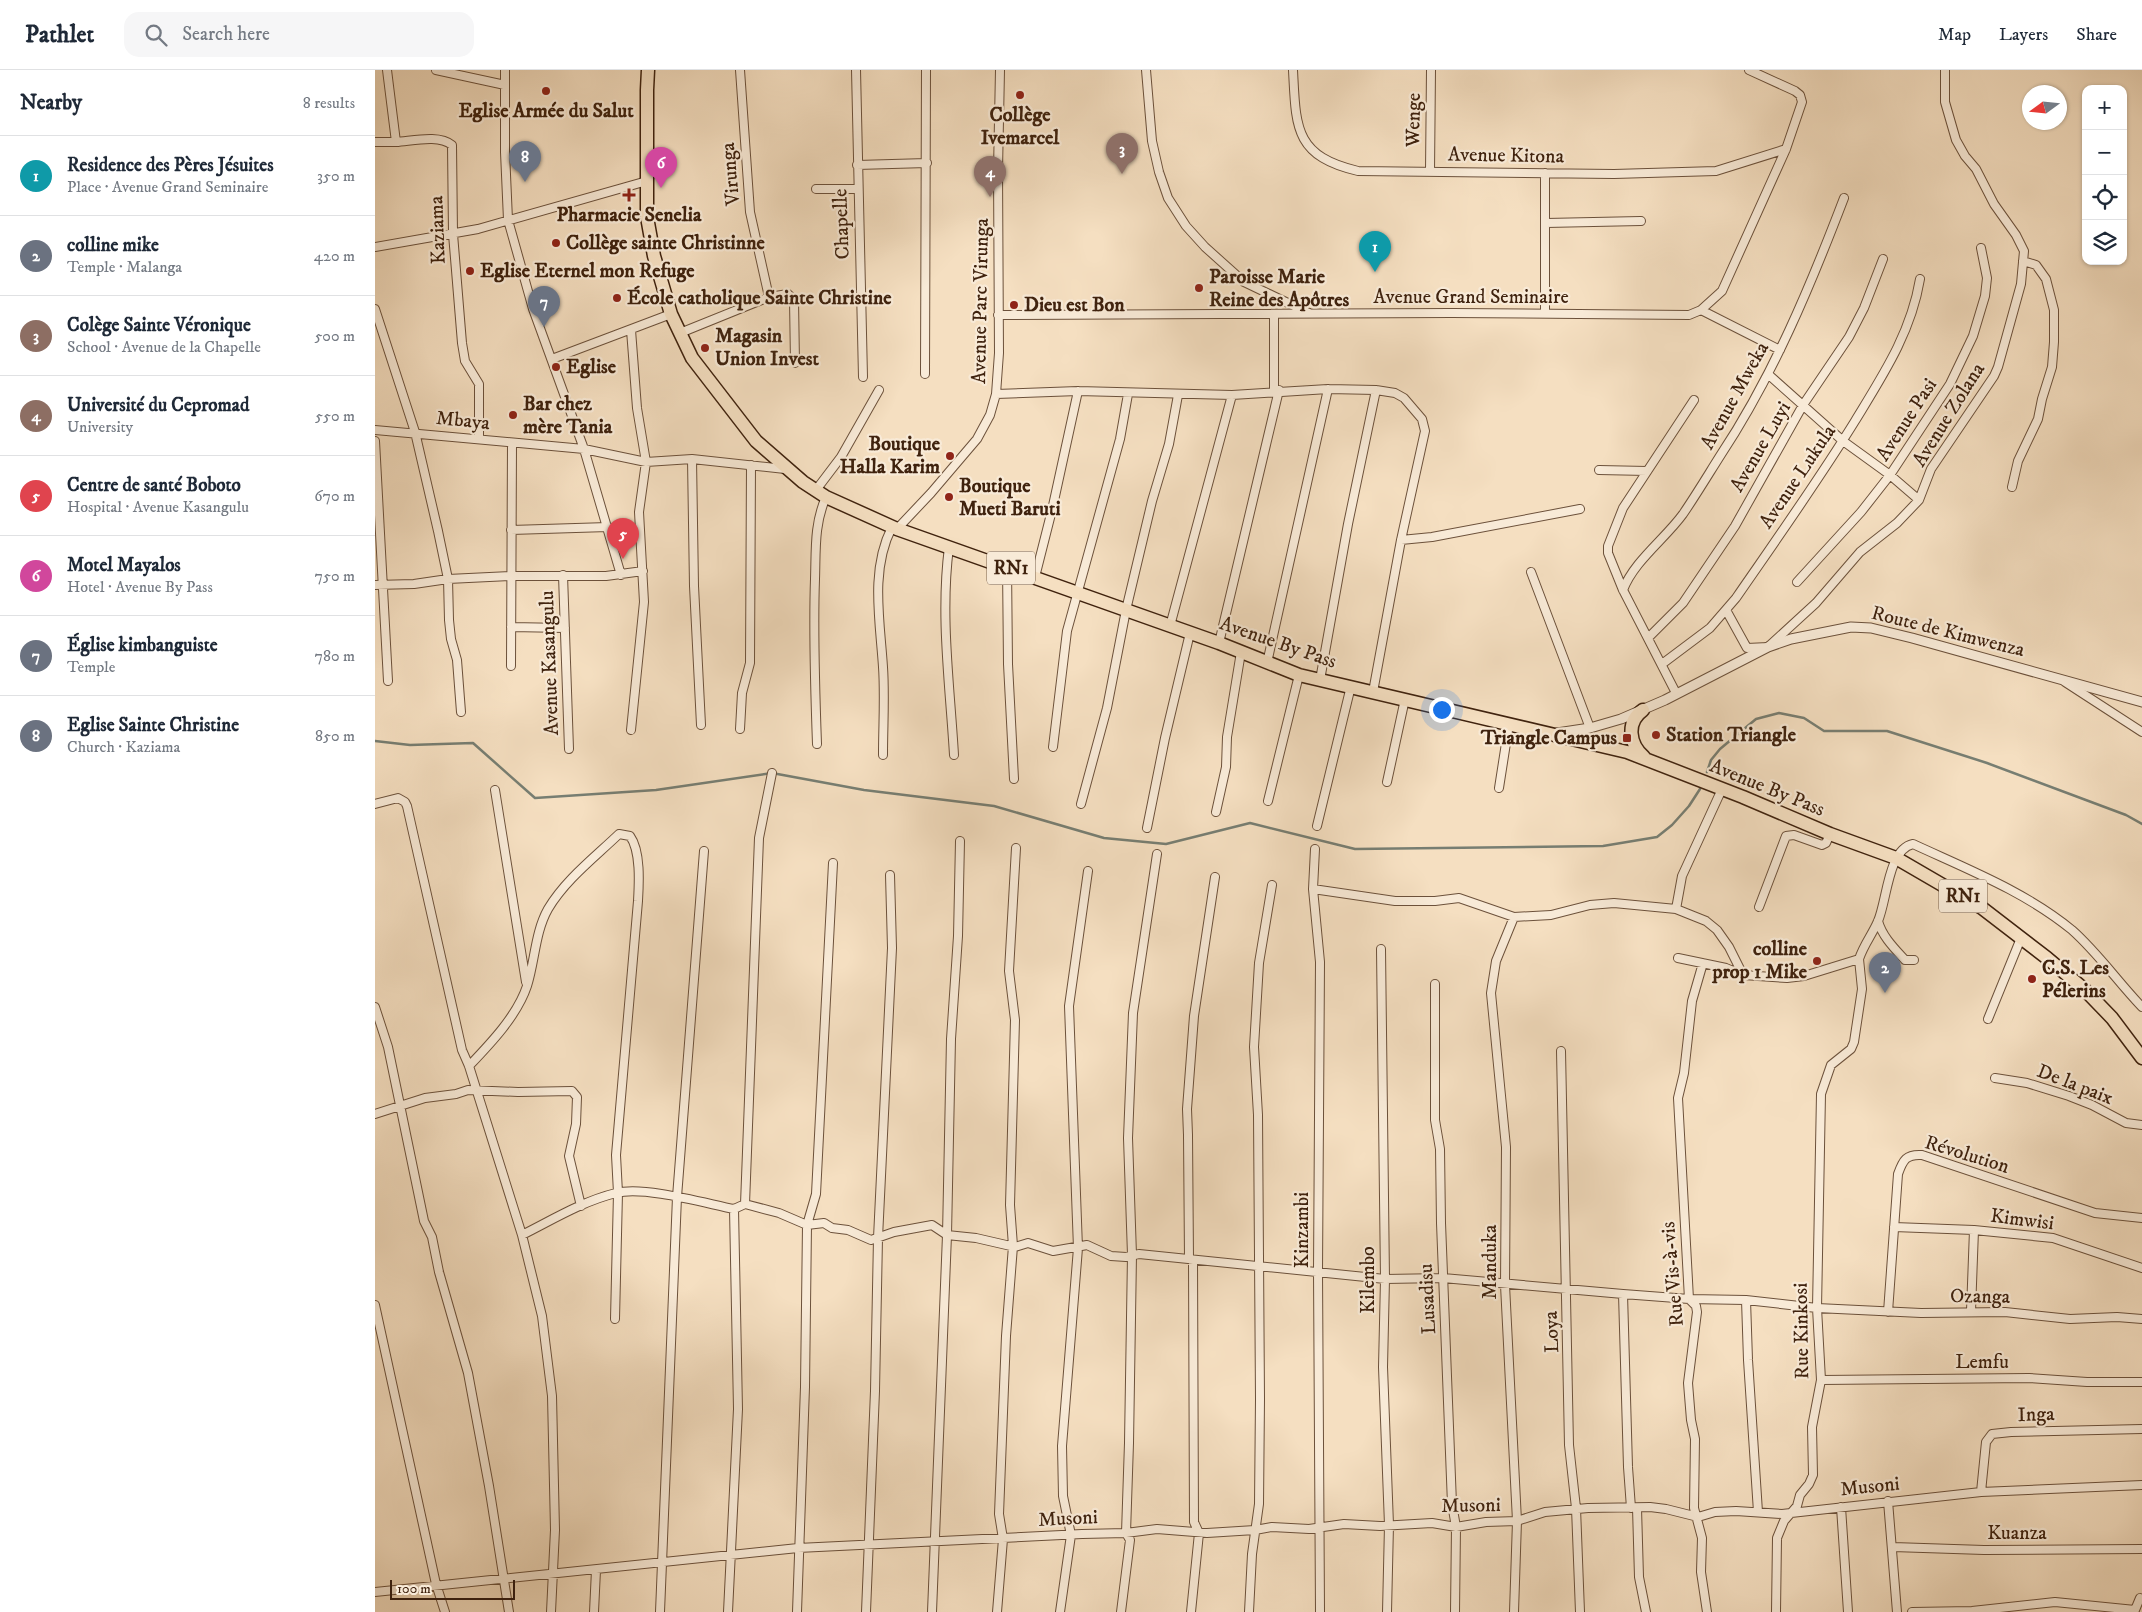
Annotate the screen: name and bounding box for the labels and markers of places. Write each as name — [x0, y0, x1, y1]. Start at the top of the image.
marker: Eglise Armée du Salut — [540, 85, 552, 97]
marker: Collège Ivemarcel — [1014, 89, 1026, 101]
place label: Eglise Armée du Salut — [458, 99, 634, 124]
place label: Collège Ivemarcel — [981, 103, 1060, 151]
pin: 3 — [1106, 133, 1138, 174]
pin: 8 — [509, 141, 541, 182]
pin: 6 — [645, 147, 677, 188]
pin: 4 — [974, 156, 1006, 197]
marker: Pharmacie Senelia — [623, 189, 635, 201]
place label: Pharmacie Senelia — [557, 203, 702, 228]
place label: Collège sainte Christinne — [566, 231, 766, 256]
pin: 1 — [1359, 231, 1391, 272]
marker: Collège sainte Christinne — [550, 237, 562, 249]
place label: Eglise Eternel mon Refuge — [480, 259, 695, 284]
marker: Eglise Eternel mon Refuge — [464, 265, 476, 277]
place label: Paroisse Marie Reine des Apôtres — [1209, 265, 1349, 313]
marker: Paroisse Marie Reine des Apôtres — [1193, 282, 1205, 294]
place label: École catholique Sainte Christine — [627, 285, 892, 311]
pin: 7 — [528, 286, 560, 327]
marker: École catholique Sainte Christine — [611, 292, 623, 304]
place label: Dieu est Bon — [1024, 293, 1125, 318]
marker: Dieu est Bon — [1008, 299, 1020, 311]
place label: Magasin Union Invest — [715, 324, 819, 372]
marker: Magasin Union Invest — [699, 342, 711, 354]
place label: Eglise — [566, 355, 617, 380]
marker: Eglise — [550, 361, 562, 373]
place label: Bar chez mère Tania — [523, 392, 613, 440]
marker: Bar chez mère Tania — [507, 409, 519, 421]
place label: Boutique Halla Karim — [840, 432, 941, 480]
marker: Boutique Halla Karim — [944, 450, 956, 462]
place label: Boutique Mueti Baruti — [959, 474, 1061, 522]
marker: Boutique Mueti Baruti — [943, 491, 955, 503]
pin: 5 — [607, 518, 639, 559]
place label: Station Triangle — [1666, 723, 1797, 748]
place label: Triangle Campus — [1480, 726, 1617, 751]
marker: Station Triangle — [1650, 729, 1662, 741]
marker: Triangle Campus — [1621, 732, 1633, 744]
place label: colline prop 1 Mike — [1711, 937, 1808, 985]
pin: 2 — [1869, 952, 1901, 993]
marker: colline prop 1 Mike — [1811, 955, 1823, 967]
place label: C.S. Les Pélerins — [2042, 956, 2109, 1004]
marker: C.S. Les Pélerins — [2026, 973, 2038, 985]

